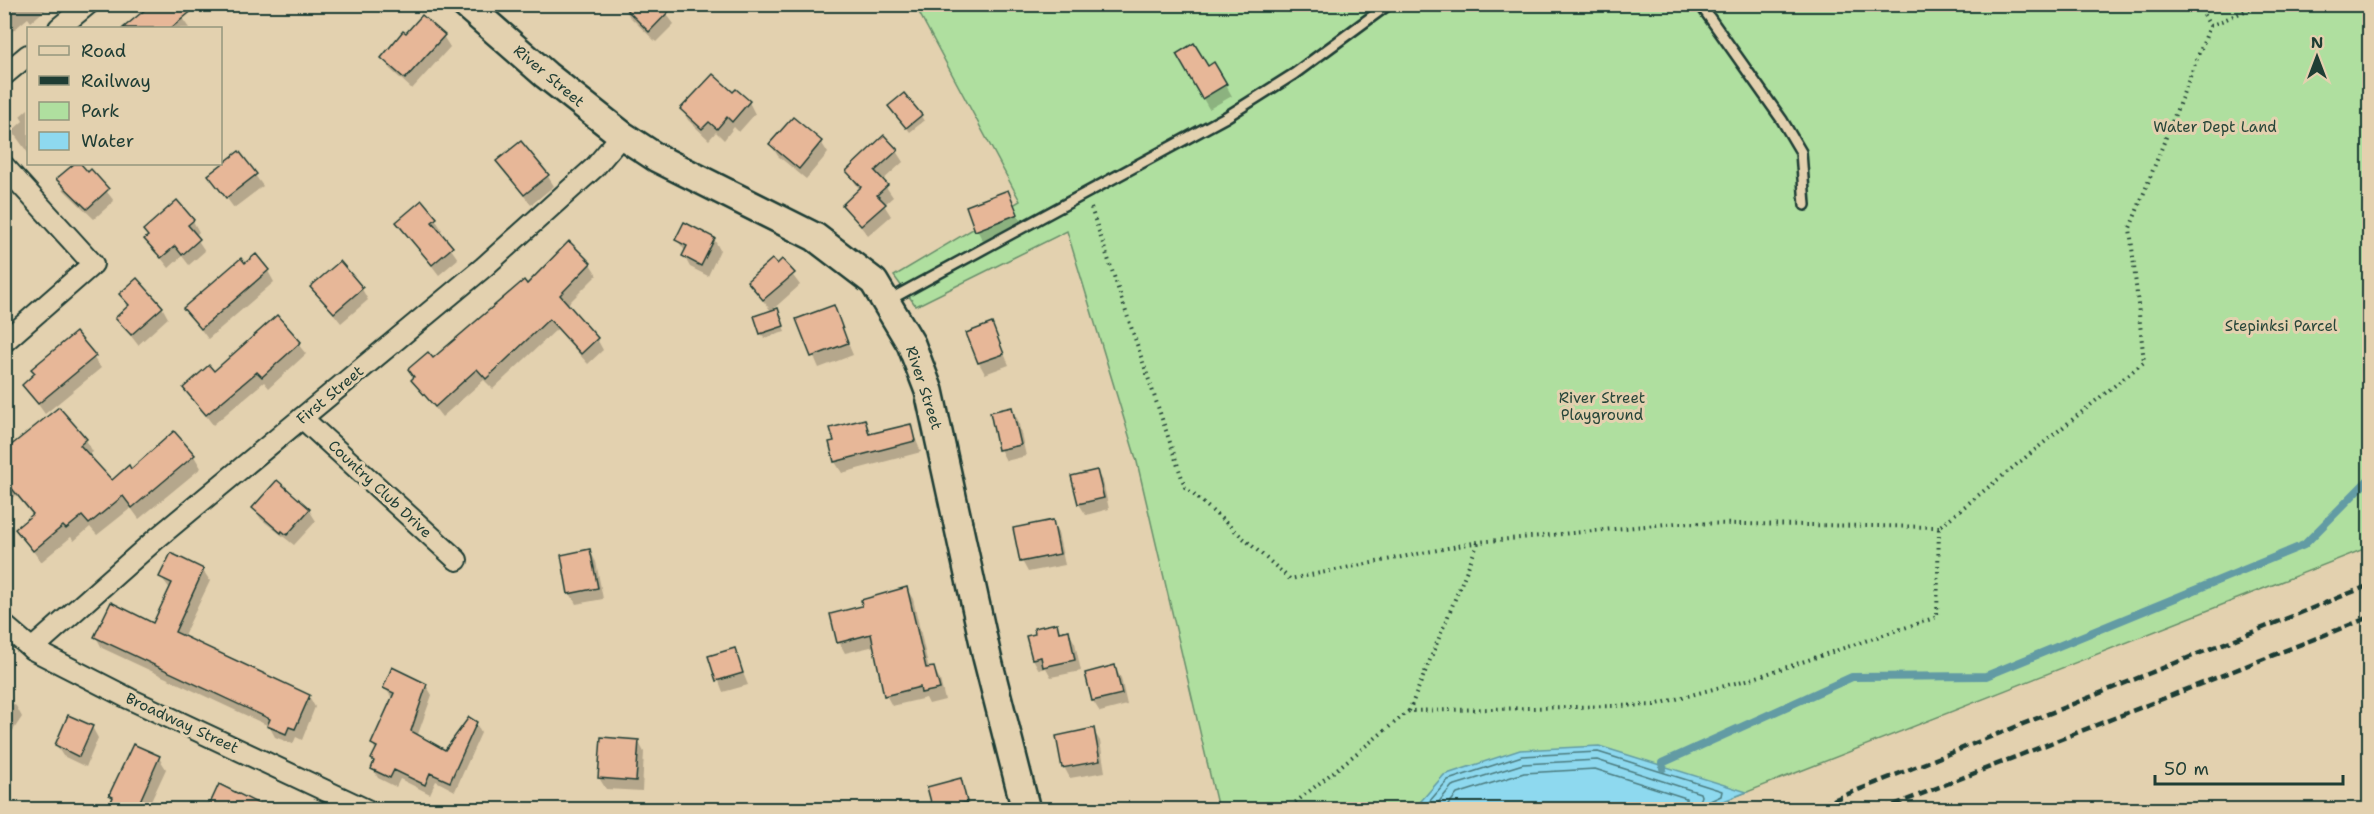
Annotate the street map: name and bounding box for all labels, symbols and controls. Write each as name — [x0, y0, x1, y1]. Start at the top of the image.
legend — [27, 27, 222, 165]
north arrow — [2287, 27, 2347, 87]
text: N — [2311, 32, 2323, 53]
text: Road — [81, 39, 126, 63]
street label: River Street — [509, 40, 589, 112]
text: Railway — [81, 69, 151, 93]
text: Park — [81, 99, 120, 123]
park label: Water Dept Land — [2153, 117, 2277, 137]
text: Water — [81, 129, 134, 153]
park label: Stepinksi Parcel — [2225, 316, 2338, 336]
street label: River Street — [901, 344, 947, 432]
street label: First Street — [292, 361, 368, 429]
park label: River Street Playground — [1559, 388, 1645, 425]
street label: Country Club Drive — [324, 436, 436, 542]
street label: Broadway Street — [122, 688, 242, 758]
scale bar — [2155, 748, 2342, 786]
text: 50 m — [2164, 757, 2209, 781]

